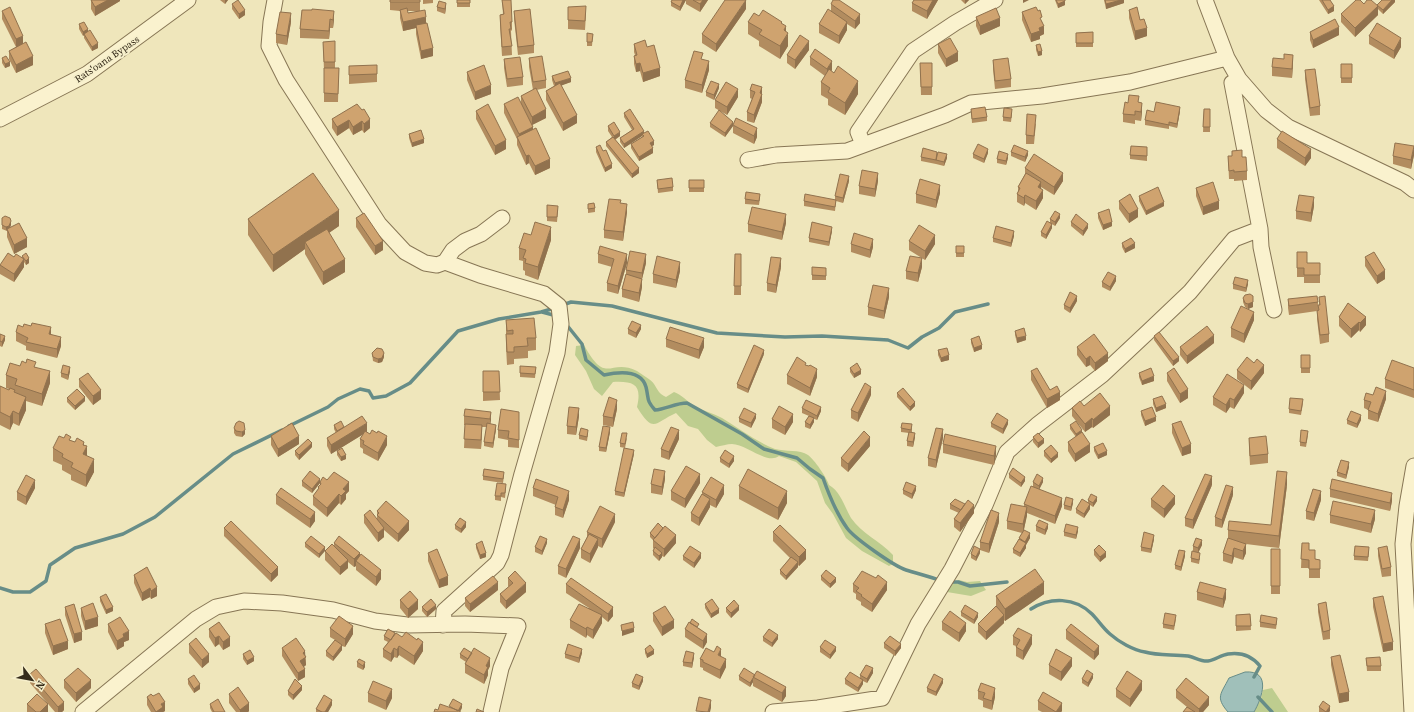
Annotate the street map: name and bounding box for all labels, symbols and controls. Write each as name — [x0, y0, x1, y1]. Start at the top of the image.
street label: Rats'oana Bypass — [72, 33, 142, 85]
north arrow — [12, 660, 52, 700]
text: N — [32, 678, 49, 692]

